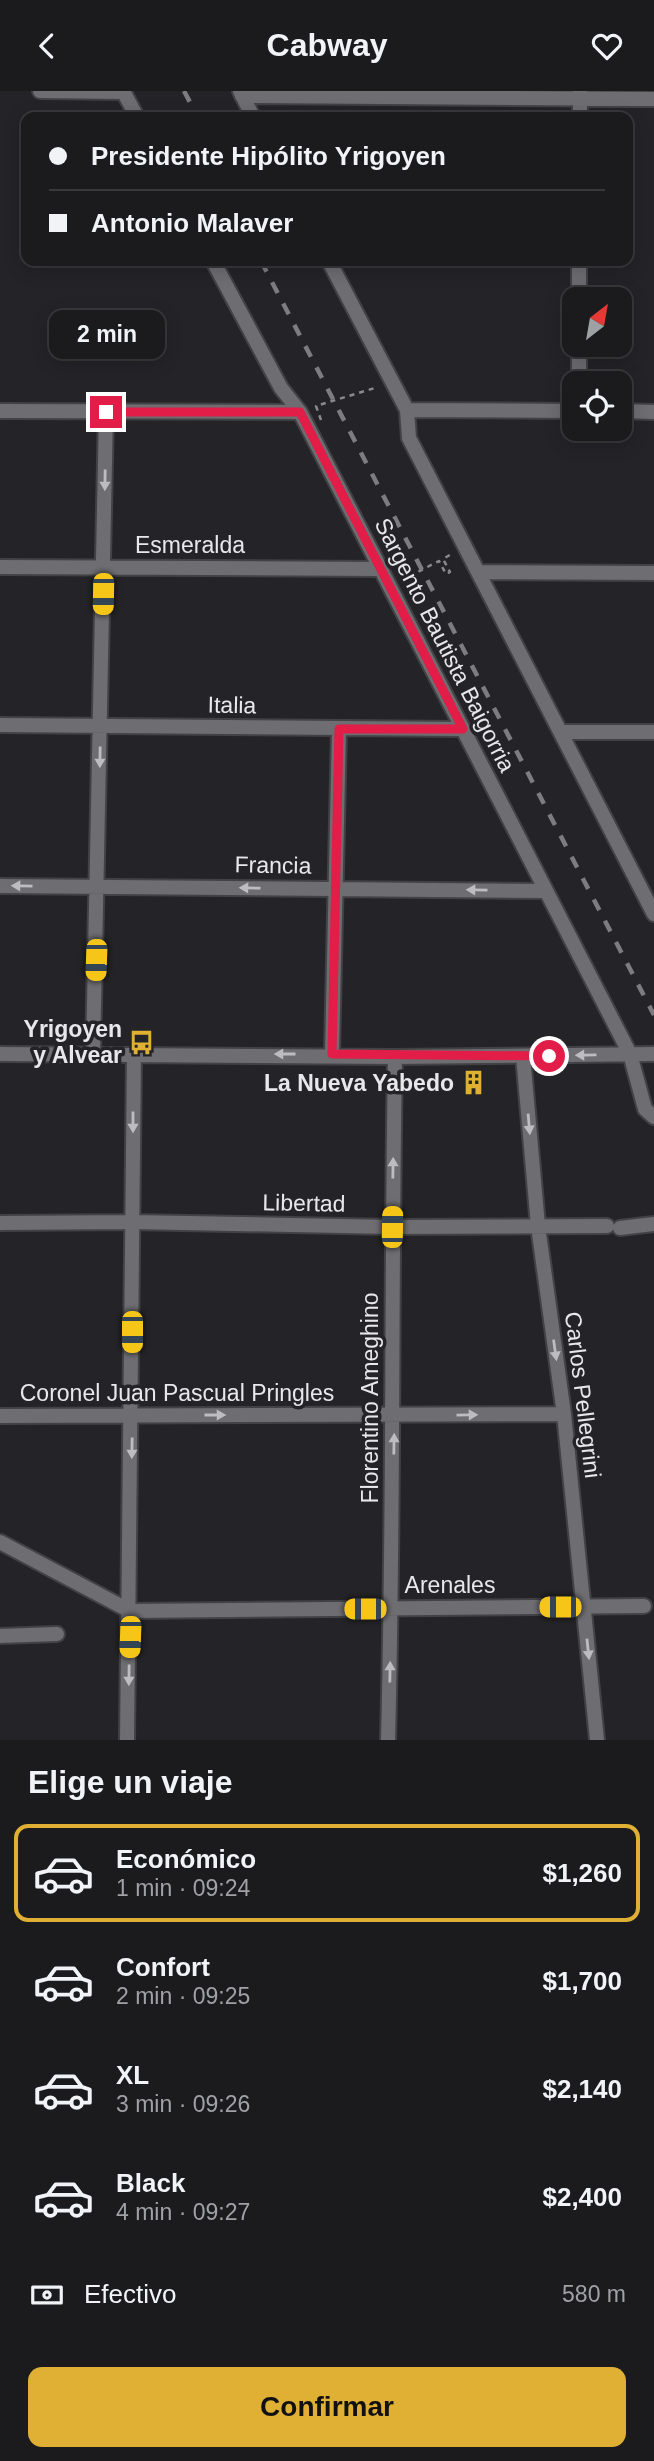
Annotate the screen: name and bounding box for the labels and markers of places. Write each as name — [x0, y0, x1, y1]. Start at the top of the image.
place label: Yrigoyen y Alvear — [24, 1016, 122, 1068]
bus stop icon: Yrigoyen y Alvear — [128, 1028, 156, 1056]
building icon: La Nueva Yabedo — [460, 1069, 488, 1097]
place label: La Nueva Yabedo — [264, 1070, 454, 1096]

